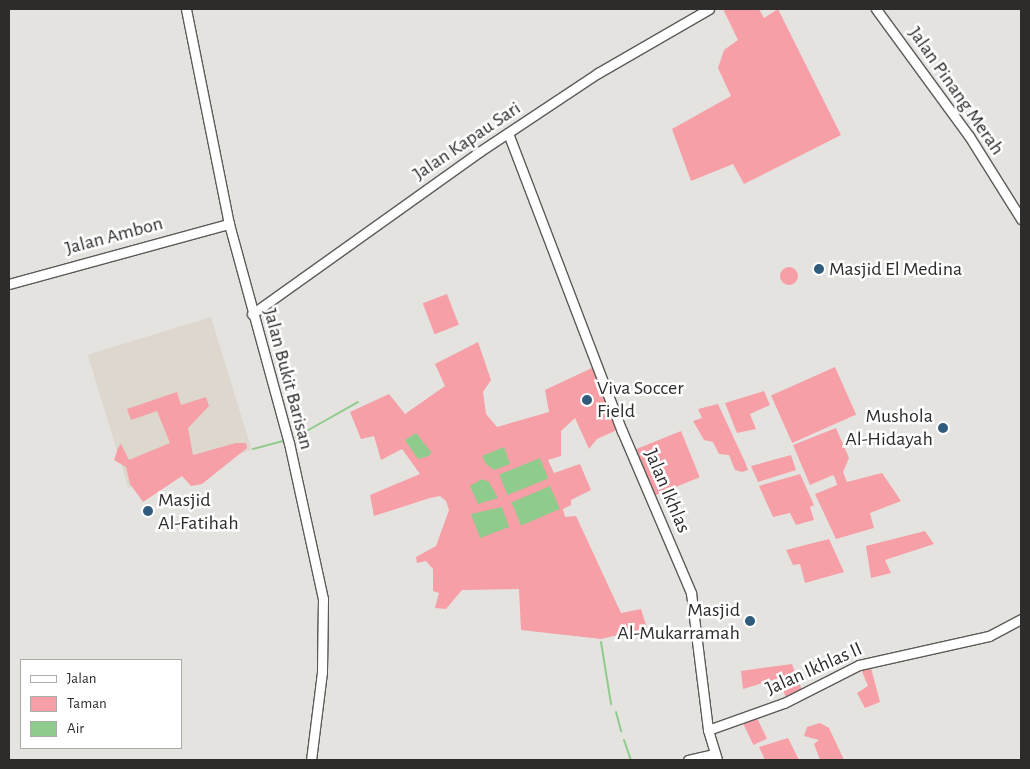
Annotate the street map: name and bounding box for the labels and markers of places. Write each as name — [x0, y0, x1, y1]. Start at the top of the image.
place label: Masjid El Medina — [829, 257, 962, 281]
marker: Masjid El Medina — [813, 263, 825, 275]
place label: Viva Soccer Field — [597, 376, 684, 423]
marker: Viva Soccer Field — [581, 394, 593, 406]
place label: Mushola Al-Hidayah — [845, 404, 933, 451]
marker: Mushola Al-Hidayah — [937, 422, 949, 434]
place label: Masjid Al-Fatihah — [158, 488, 239, 535]
marker: Masjid Al-Fatihah — [142, 505, 154, 517]
place label: Masjid Al-Mukarramah — [617, 598, 740, 645]
marker: Masjid Al-Mukarramah — [744, 615, 756, 627]

